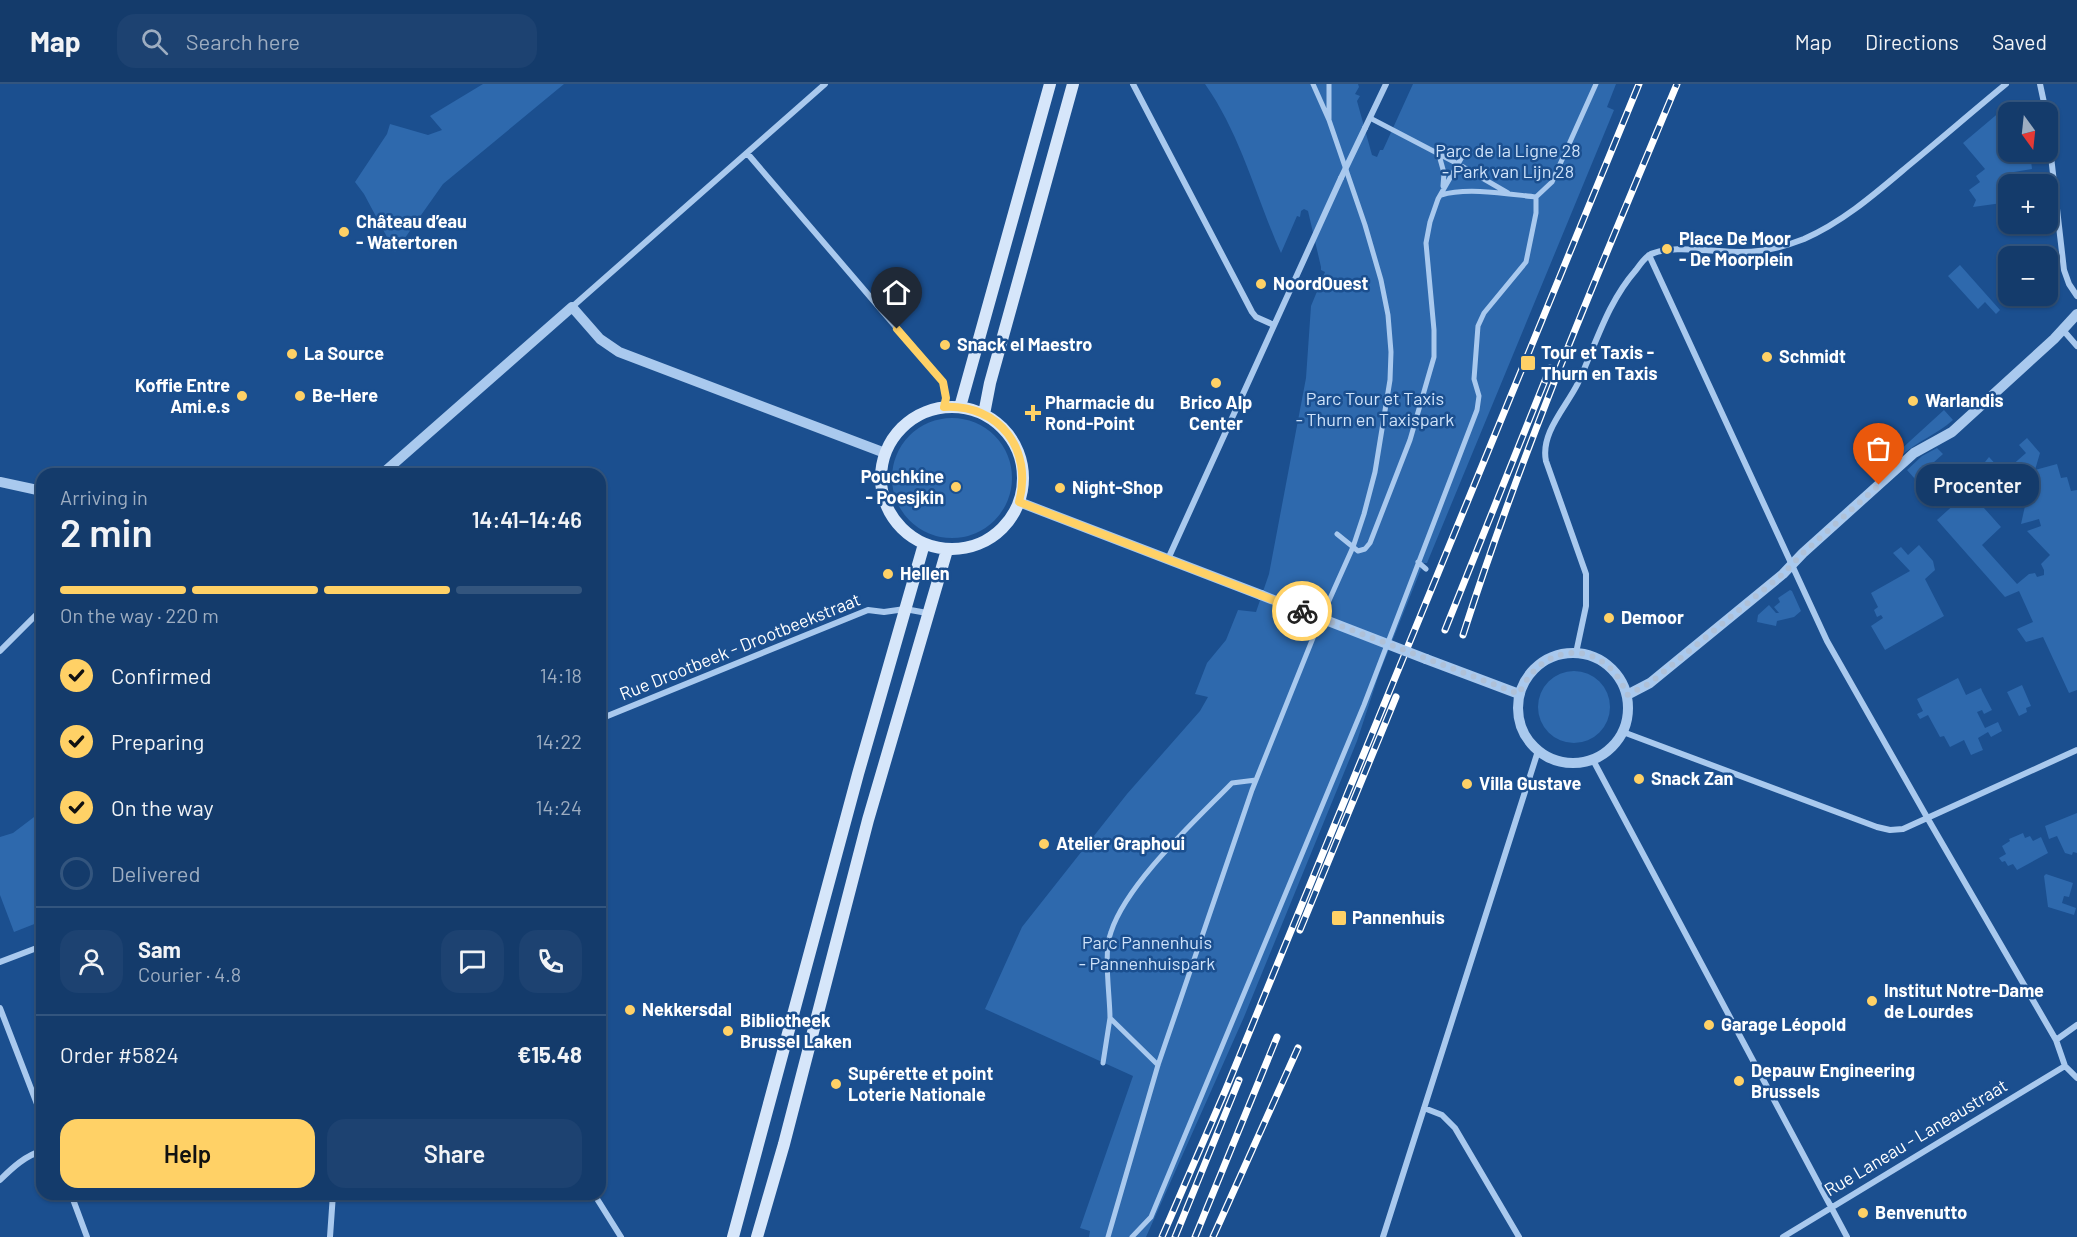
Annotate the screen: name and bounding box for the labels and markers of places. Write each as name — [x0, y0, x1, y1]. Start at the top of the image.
place label: Château d’eau - Watertoren — [356, 210, 467, 253]
marker: Château d’eau - Watertoren — [337, 225, 351, 239]
place label: Place De Moor - De Moorplein — [1679, 227, 1793, 270]
marker: Place De Moor - De Moorplein — [1660, 242, 1674, 256]
pin — [871, 267, 922, 329]
place label: NoordOuest — [1273, 272, 1369, 294]
marker: NoordOuest — [1254, 277, 1268, 291]
place label: Snack el Maestro — [957, 333, 1092, 355]
marker: Snack el Maestro — [938, 338, 952, 352]
place label: Tour et Taxis - Thurn en Taxis — [1541, 341, 1658, 384]
place label: La Source — [304, 342, 384, 364]
place label: Schmidt — [1779, 345, 1846, 367]
marker: La Source — [285, 347, 299, 361]
marker: Schmidt — [1760, 350, 1774, 364]
marker: Tour et Taxis - Thurn en Taxis — [1519, 354, 1537, 372]
place label: Koffie Entre Ami.e.s — [135, 374, 230, 417]
marker: Brico Alp Center — [1209, 376, 1223, 390]
place label: Be-Here — [312, 384, 378, 406]
marker: Koffie Entre Ami.e.s — [235, 389, 249, 403]
marker: Be-Here — [293, 389, 307, 403]
place label: Warlandis — [1925, 389, 2004, 411]
place label: Pharmacie du Rond-Point — [1045, 391, 1154, 434]
place label: Brico Alp Center — [1180, 391, 1252, 434]
marker: Warlandis — [1906, 394, 1920, 408]
marker: Pharmacie du Rond-Point — [1026, 406, 1040, 420]
pin — [1853, 423, 1904, 485]
callout: Procenter — [1915, 464, 2038, 506]
place label: Pouchkine - Poesjkin — [861, 465, 944, 508]
place label: Night-Shop — [1072, 476, 1163, 498]
marker: Pouchkine - Poesjkin — [949, 480, 963, 494]
marker: Night-Shop — [1053, 481, 1067, 495]
place label: Hellen — [900, 562, 950, 584]
marker: Hellen — [881, 567, 895, 581]
place label: Demoor — [1621, 606, 1684, 628]
marker: Demoor — [1602, 611, 1616, 625]
place label: Snack Zan — [1651, 767, 1733, 789]
place label: Villa Gustave — [1479, 772, 1581, 794]
marker: Snack Zan — [1632, 772, 1646, 786]
marker: Villa Gustave — [1460, 777, 1474, 791]
place label: Atelier Graphoui — [1056, 832, 1185, 854]
marker: Atelier Graphoui — [1037, 837, 1051, 851]
place label: Pannenhuis — [1352, 906, 1445, 928]
marker: Pannenhuis — [1330, 909, 1348, 927]
place label: Institut Notre-Dame de Lourdes — [1884, 979, 2044, 1022]
marker: Institut Notre-Dame de Lourdes — [1865, 994, 1879, 1008]
place label: Nekkersdal — [642, 998, 732, 1020]
marker: Nekkersdal — [623, 1003, 637, 1017]
place label: Bibliotheek Brussel Laken — [740, 1009, 852, 1052]
place label: Garage Léopold — [1721, 1013, 1846, 1035]
marker: Garage Léopold — [1702, 1018, 1716, 1032]
marker: Bibliotheek Brussel Laken — [721, 1024, 735, 1038]
place label: Depauw Engineering Brussels — [1751, 1059, 1915, 1102]
place label: Supérette et point Loterie Nationale — [848, 1062, 993, 1105]
marker: Depauw Engineering Brussels — [1732, 1074, 1746, 1088]
marker: Supérette et point Loterie Nationale — [829, 1077, 843, 1091]
place label: Benvenutto — [1875, 1201, 1967, 1223]
marker: Benvenutto — [1856, 1206, 1870, 1220]

